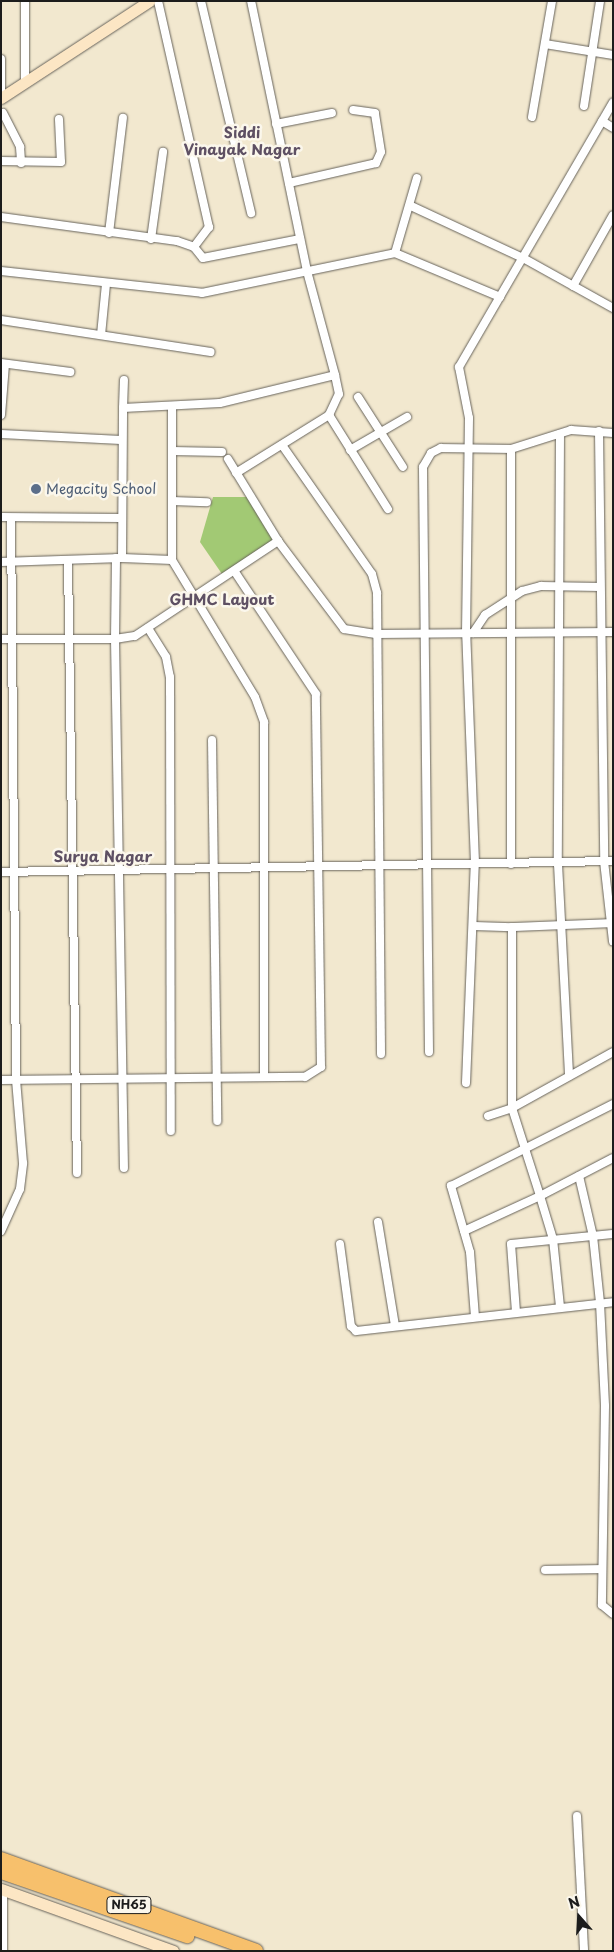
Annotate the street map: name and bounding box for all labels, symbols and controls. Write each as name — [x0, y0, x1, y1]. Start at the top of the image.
district label: Siddi Vinayak Nagar — [184, 122, 300, 157]
place label: Megacity School — [46, 481, 157, 497]
marker: Megacity School — [30, 483, 42, 495]
district label: GHMC Layout — [169, 590, 275, 608]
district label: Surya Nagar — [54, 847, 152, 865]
text: N — [565, 1891, 583, 1914]
north arrow — [554, 1892, 604, 1942]
road number: NH65 — [105, 1896, 153, 1914]

